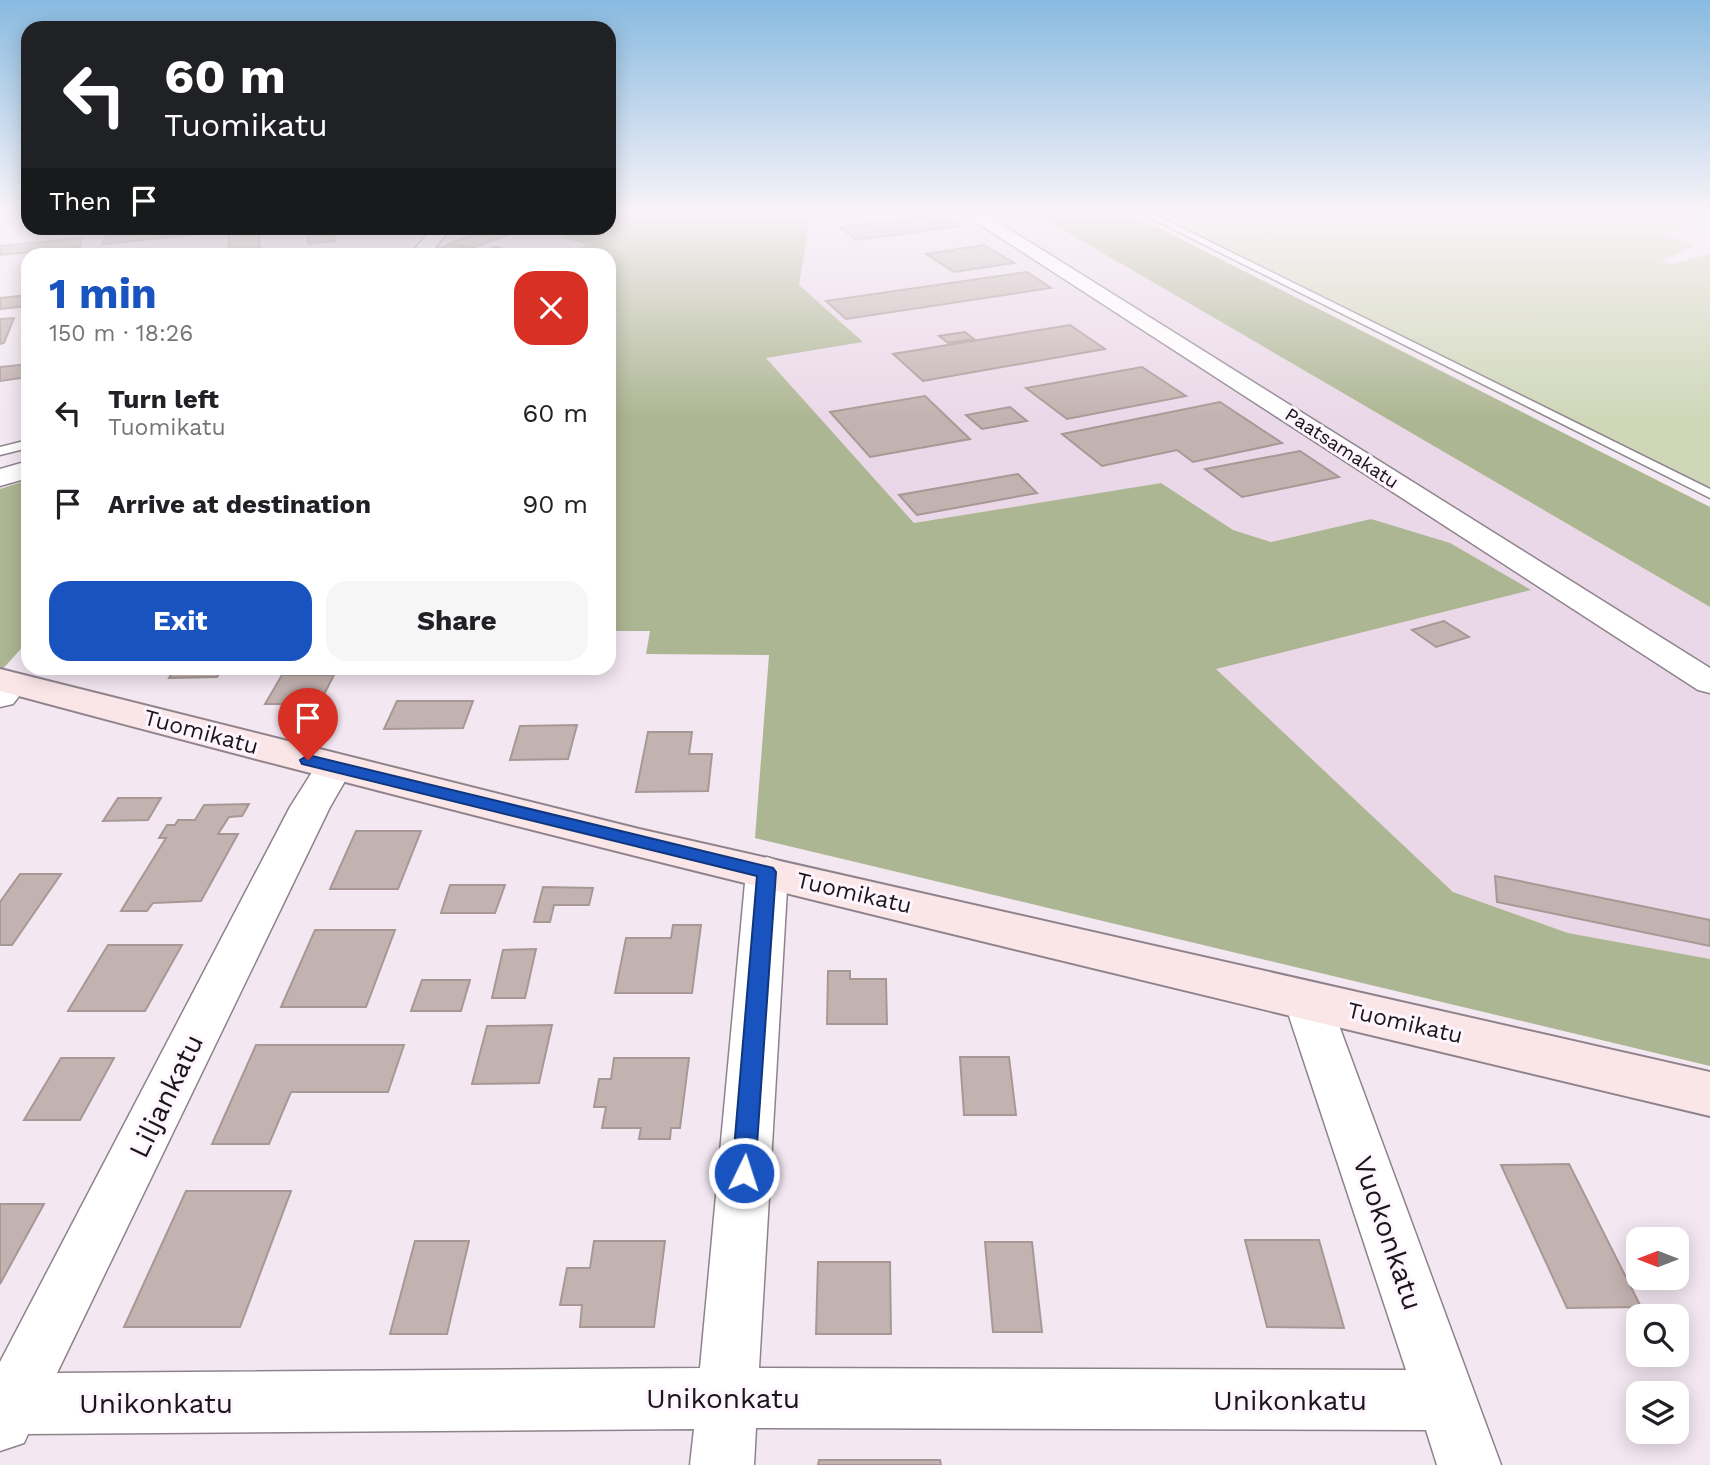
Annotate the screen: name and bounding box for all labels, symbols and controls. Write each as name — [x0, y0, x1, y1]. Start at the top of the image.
text: 60 m — [164, 47, 286, 105]
icon: left — [49, 49, 140, 140]
text: Tuomikatu — [164, 106, 328, 144]
icon: arrive — [125, 182, 163, 220]
text: Then — [49, 186, 111, 216]
text: 1 min — [49, 269, 157, 318]
button: close — [514, 271, 588, 345]
text: 150 m · 18:26 — [49, 320, 193, 347]
text: Turn left — [108, 384, 219, 414]
icon: left — [49, 394, 87, 432]
text: 60 m — [522, 398, 588, 428]
street label: Paatsamakatu — [1281, 403, 1403, 493]
text: Tuomikatu — [108, 414, 226, 441]
icon: arrive — [49, 485, 87, 523]
text: Arrive at destination — [108, 489, 371, 519]
text: 90 m — [522, 489, 588, 519]
button: Exit — [49, 581, 312, 661]
button: Share — [326, 581, 588, 661]
pin — [278, 688, 338, 760]
icon: arrive — [289, 699, 327, 737]
street label: Tuomikatu — [141, 704, 261, 760]
street label: Tuomikatu — [794, 867, 914, 919]
street label: Tuomikatu — [1345, 997, 1465, 1049]
street label: Liljankatu — [122, 1029, 210, 1163]
position arrow — [707, 1136, 781, 1210]
street label: Vuokonkatu — [1346, 1152, 1430, 1314]
north arrow — [1626, 1227, 1689, 1290]
map controls — [1626, 1227, 1689, 1444]
button: search — [1626, 1304, 1689, 1367]
button: layers — [1626, 1381, 1689, 1444]
street label: Unikonkatu — [646, 1382, 800, 1415]
street label: Unikonkatu — [1213, 1384, 1367, 1417]
street label: Unikonkatu — [79, 1387, 233, 1420]

